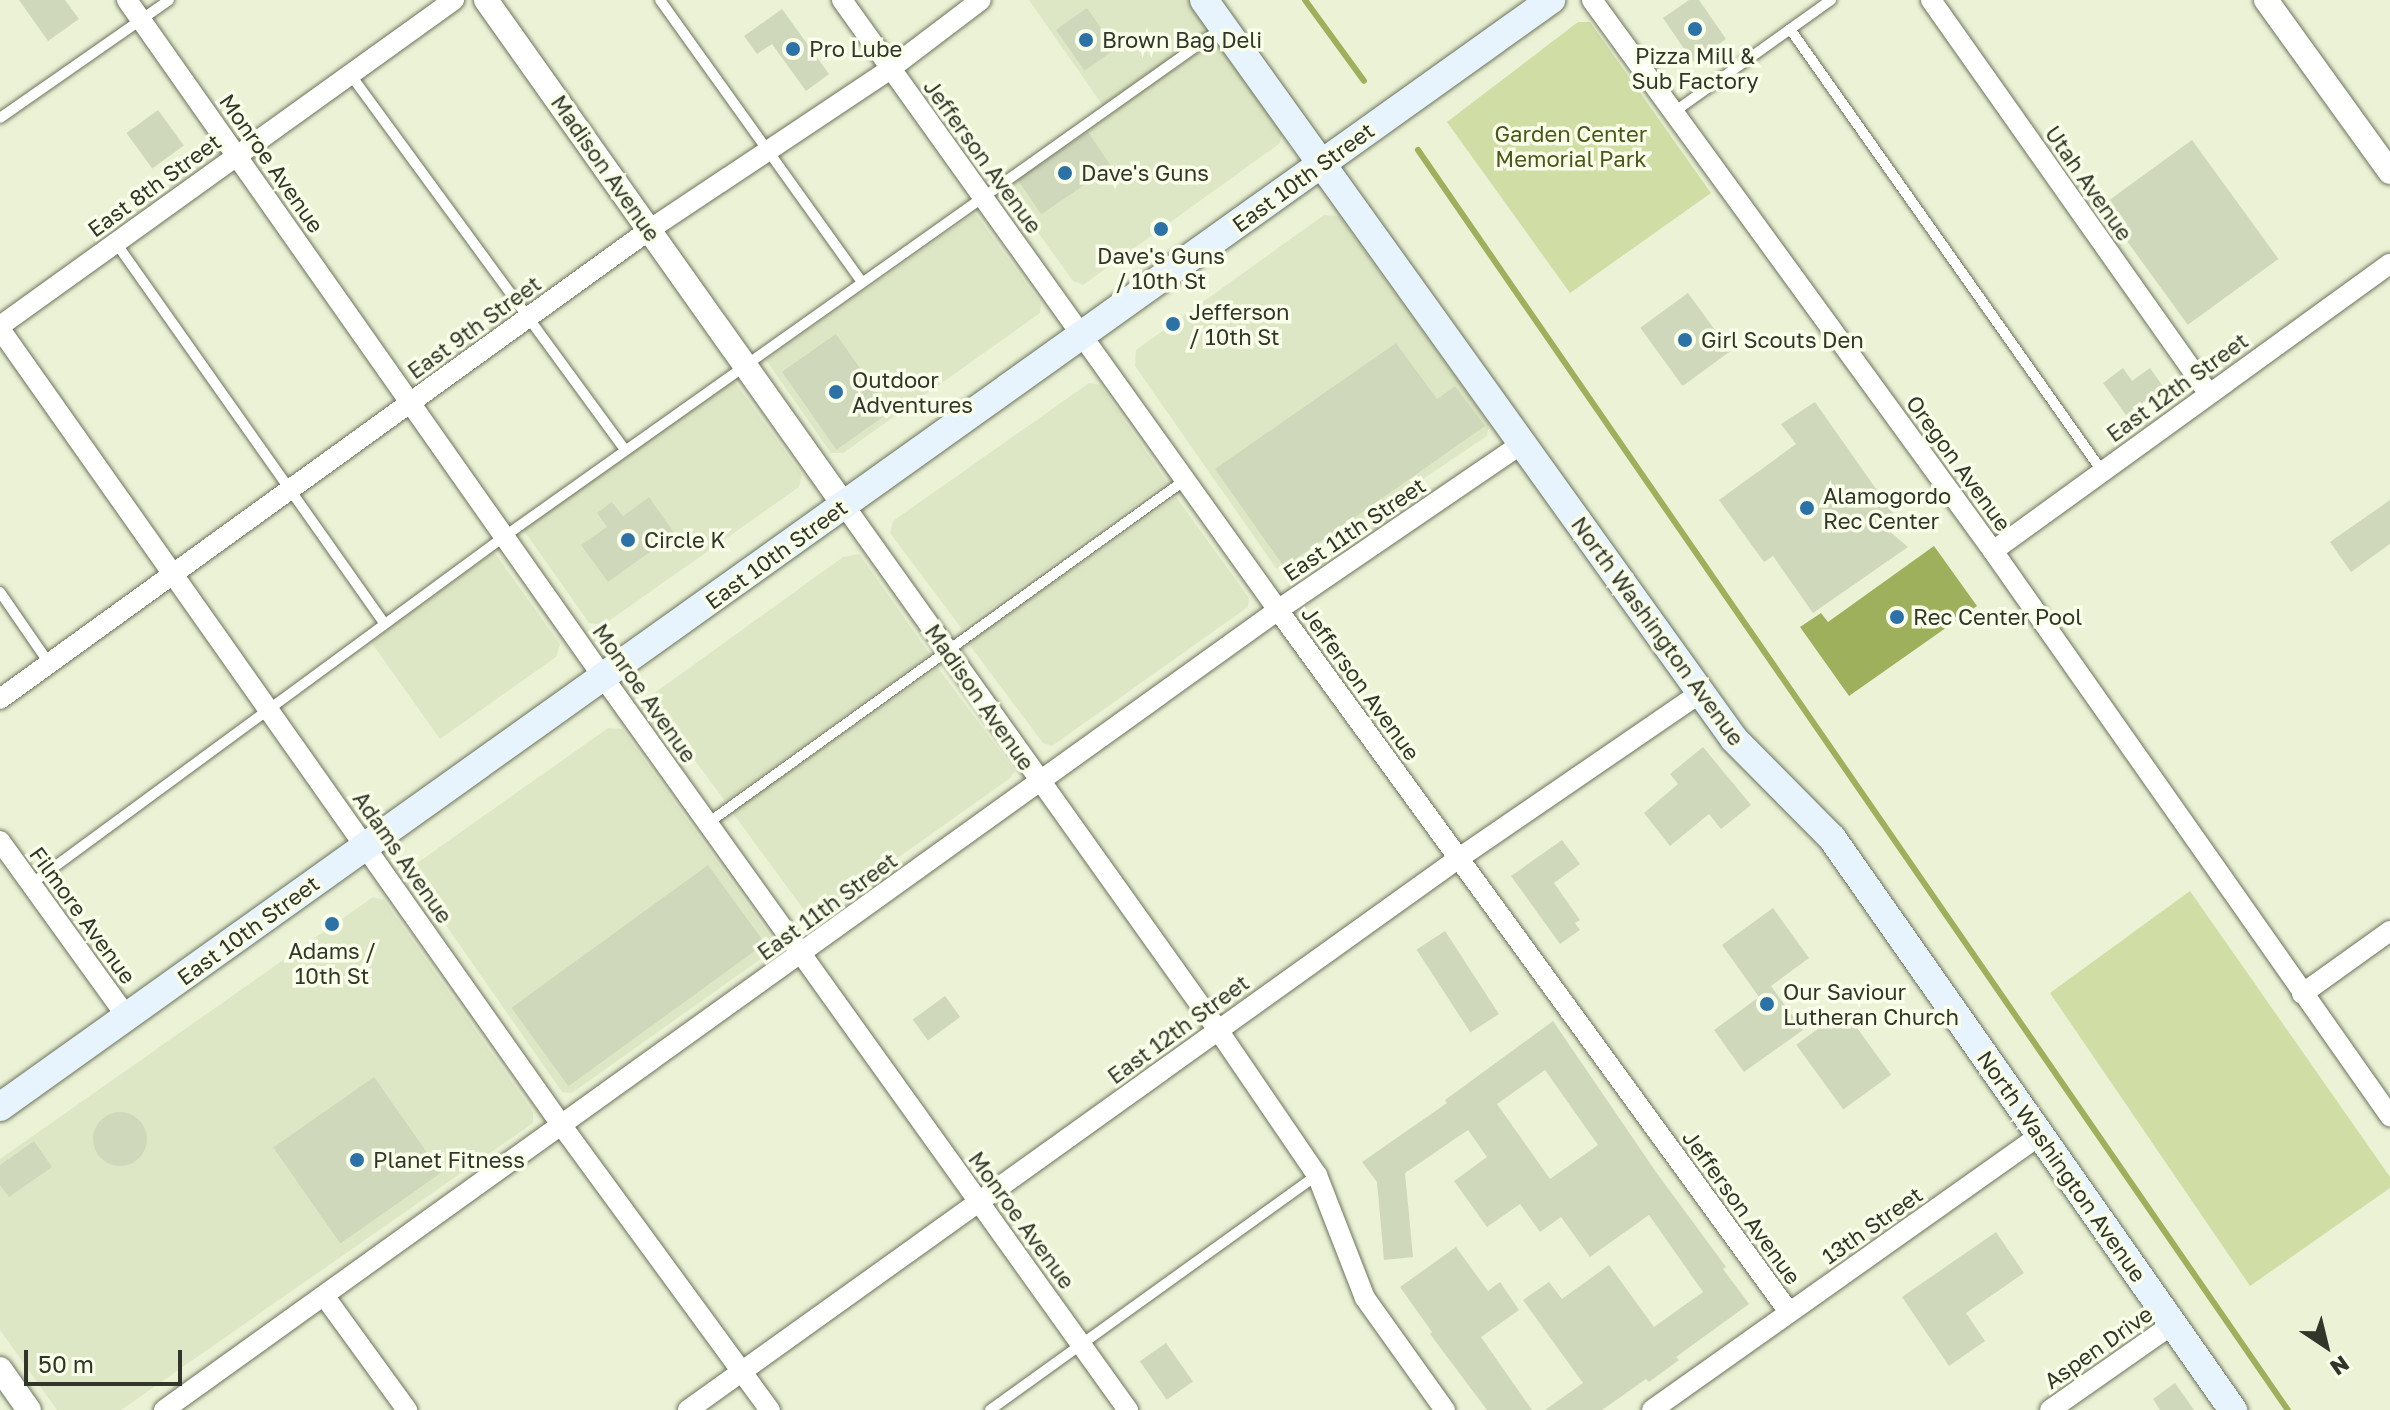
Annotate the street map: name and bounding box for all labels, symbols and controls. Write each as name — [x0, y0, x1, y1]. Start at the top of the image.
marker: Pizza Mill & Sub Factory — [1686, 20, 1704, 38]
place label: Brown Bag Deli — [1102, 27, 1262, 53]
marker: Brown Bag Deli — [1077, 31, 1095, 49]
place label: Pro Lube — [809, 36, 902, 62]
marker: Pro Lube — [784, 40, 802, 58]
place label: Pizza Mill & Sub Factory — [1631, 42, 1759, 94]
street label: Jefferson Avenue — [918, 74, 1048, 238]
street label: Monroe Avenue — [214, 89, 330, 237]
street label: Madison Avenue — [546, 90, 666, 246]
street label: East 10th Street — [1227, 117, 1379, 237]
park label: Garden Center Memorial Park — [1495, 120, 1647, 172]
street label: Utah Avenue — [2040, 121, 2138, 245]
street label: East 8th Street — [82, 128, 226, 242]
place label: Dave's Guns — [1081, 160, 1209, 186]
marker: Dave's Guns — [1056, 164, 1074, 182]
marker: Dave's Guns / 10th St — [1152, 220, 1170, 238]
place label: Dave's Guns / 10th St — [1097, 242, 1225, 294]
street label: East 9th Street — [402, 270, 546, 384]
place label: Jefferson / 10th St — [1189, 298, 1290, 350]
marker: Jefferson / 10th St — [1164, 315, 1182, 333]
place label: Girl Scouts Den — [1701, 327, 1864, 353]
street label: East 12th Street — [2101, 327, 2253, 447]
marker: Girl Scouts Den — [1676, 331, 1694, 349]
place label: Outdoor Adventures — [852, 366, 973, 418]
marker: Outdoor Adventures — [827, 383, 845, 401]
street label: Oregon Avenue — [1901, 390, 2017, 536]
street label: East 11th Street — [1278, 472, 1430, 586]
place label: Alamogordo Rec Center — [1823, 482, 1951, 534]
street label: East 10th Street — [700, 494, 852, 614]
marker: Alamogordo Rec Center — [1798, 499, 1816, 517]
street label: North Washington Avenue — [1566, 511, 1750, 751]
place label: Circle K — [644, 527, 725, 553]
marker: Circle K — [619, 531, 637, 549]
street label: Jefferson Avenue — [1296, 601, 1426, 765]
place label: Rec Center Pool — [1913, 604, 2082, 630]
marker: Rec Center Pool — [1888, 608, 1906, 626]
street label: Monroe Avenue — [587, 619, 703, 767]
street label: Madison Avenue — [920, 619, 1040, 775]
street label: Adams Avenue — [348, 786, 458, 928]
street label: Filmore Avenue — [24, 841, 142, 989]
street label: East 11th Street — [752, 847, 902, 965]
street label: East 10th Street — [172, 870, 324, 990]
marker: Adams / 10th St — [323, 915, 341, 933]
place label: Adams / 10th St — [288, 937, 376, 988]
street label: East 12th Street — [1102, 969, 1254, 1089]
place label: Our Saviour Lutheran Church — [1783, 978, 1959, 1030]
marker: Our Saviour Lutheran Church — [1758, 995, 1776, 1013]
street label: North Washington Avenue — [1972, 1045, 2152, 1287]
street label: Jefferson Avenue — [1677, 1125, 1807, 1289]
street label: Monroe Avenue — [963, 1146, 1081, 1294]
place label: Planet Fitness — [373, 1147, 525, 1173]
marker: Planet Fitness — [348, 1151, 366, 1169]
street label: 13th Street — [1817, 1181, 1927, 1269]
street label: Aspen Drive — [2039, 1300, 2157, 1394]
north arrow — [2286, 1306, 2366, 1386]
scale bar — [28, 1334, 186, 1384]
text: 50 m — [38, 1349, 94, 1378]
text: N — [2325, 1350, 2355, 1382]

